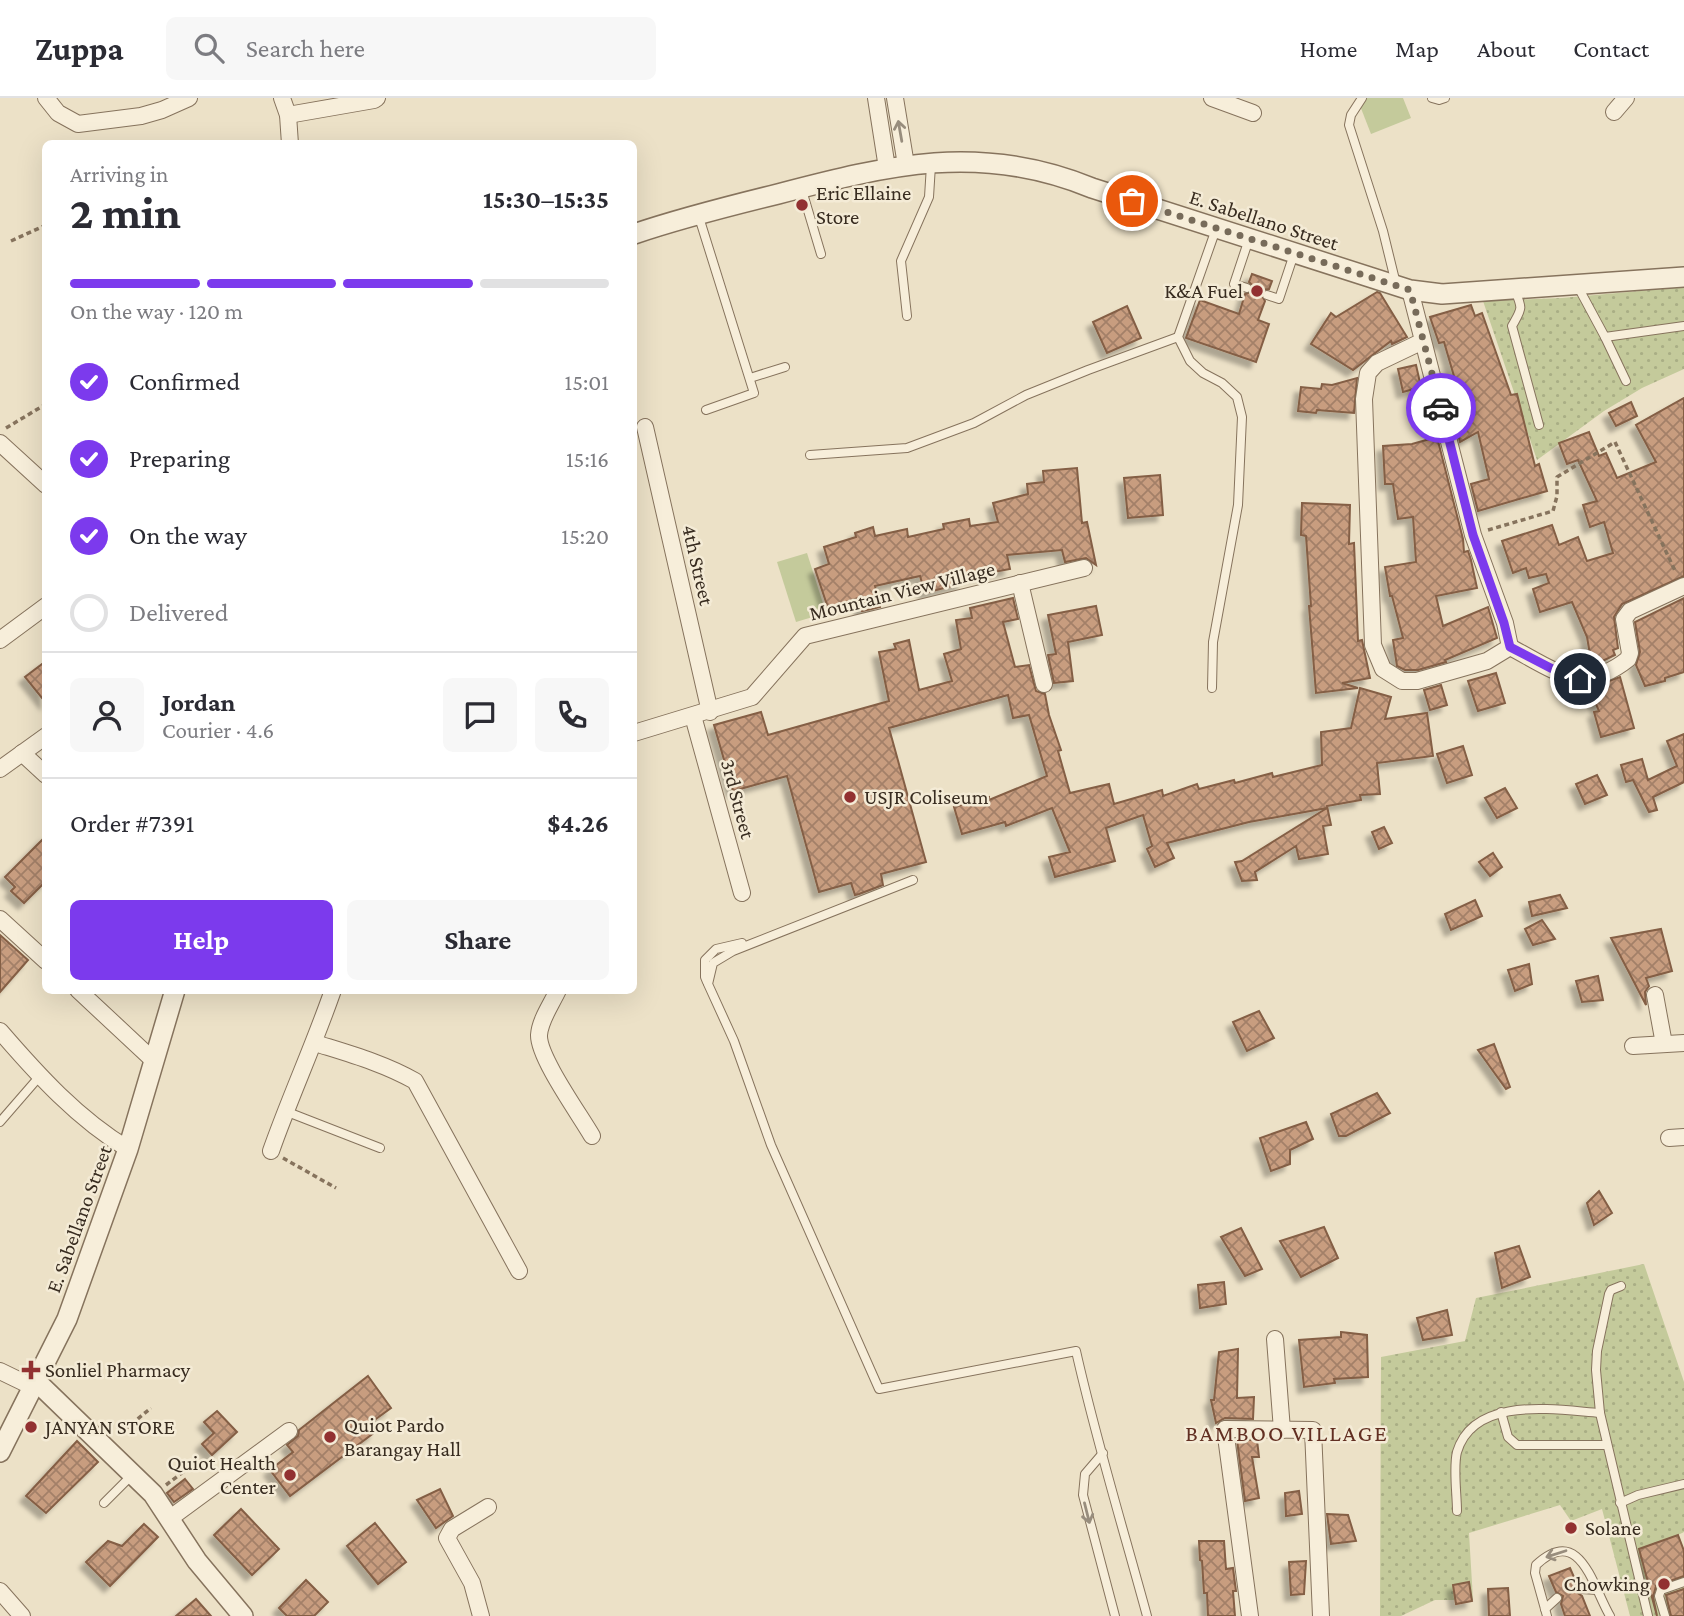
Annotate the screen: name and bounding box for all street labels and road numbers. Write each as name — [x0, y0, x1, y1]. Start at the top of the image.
street label: E. Sabellano Street — [1186, 185, 1343, 256]
street label: 4th Street — [677, 522, 719, 609]
street label: Mountain View Village — [807, 556, 997, 626]
street label: 3rd Street — [716, 757, 760, 842]
street label: E. Sabellano Street — [41, 1141, 117, 1296]

